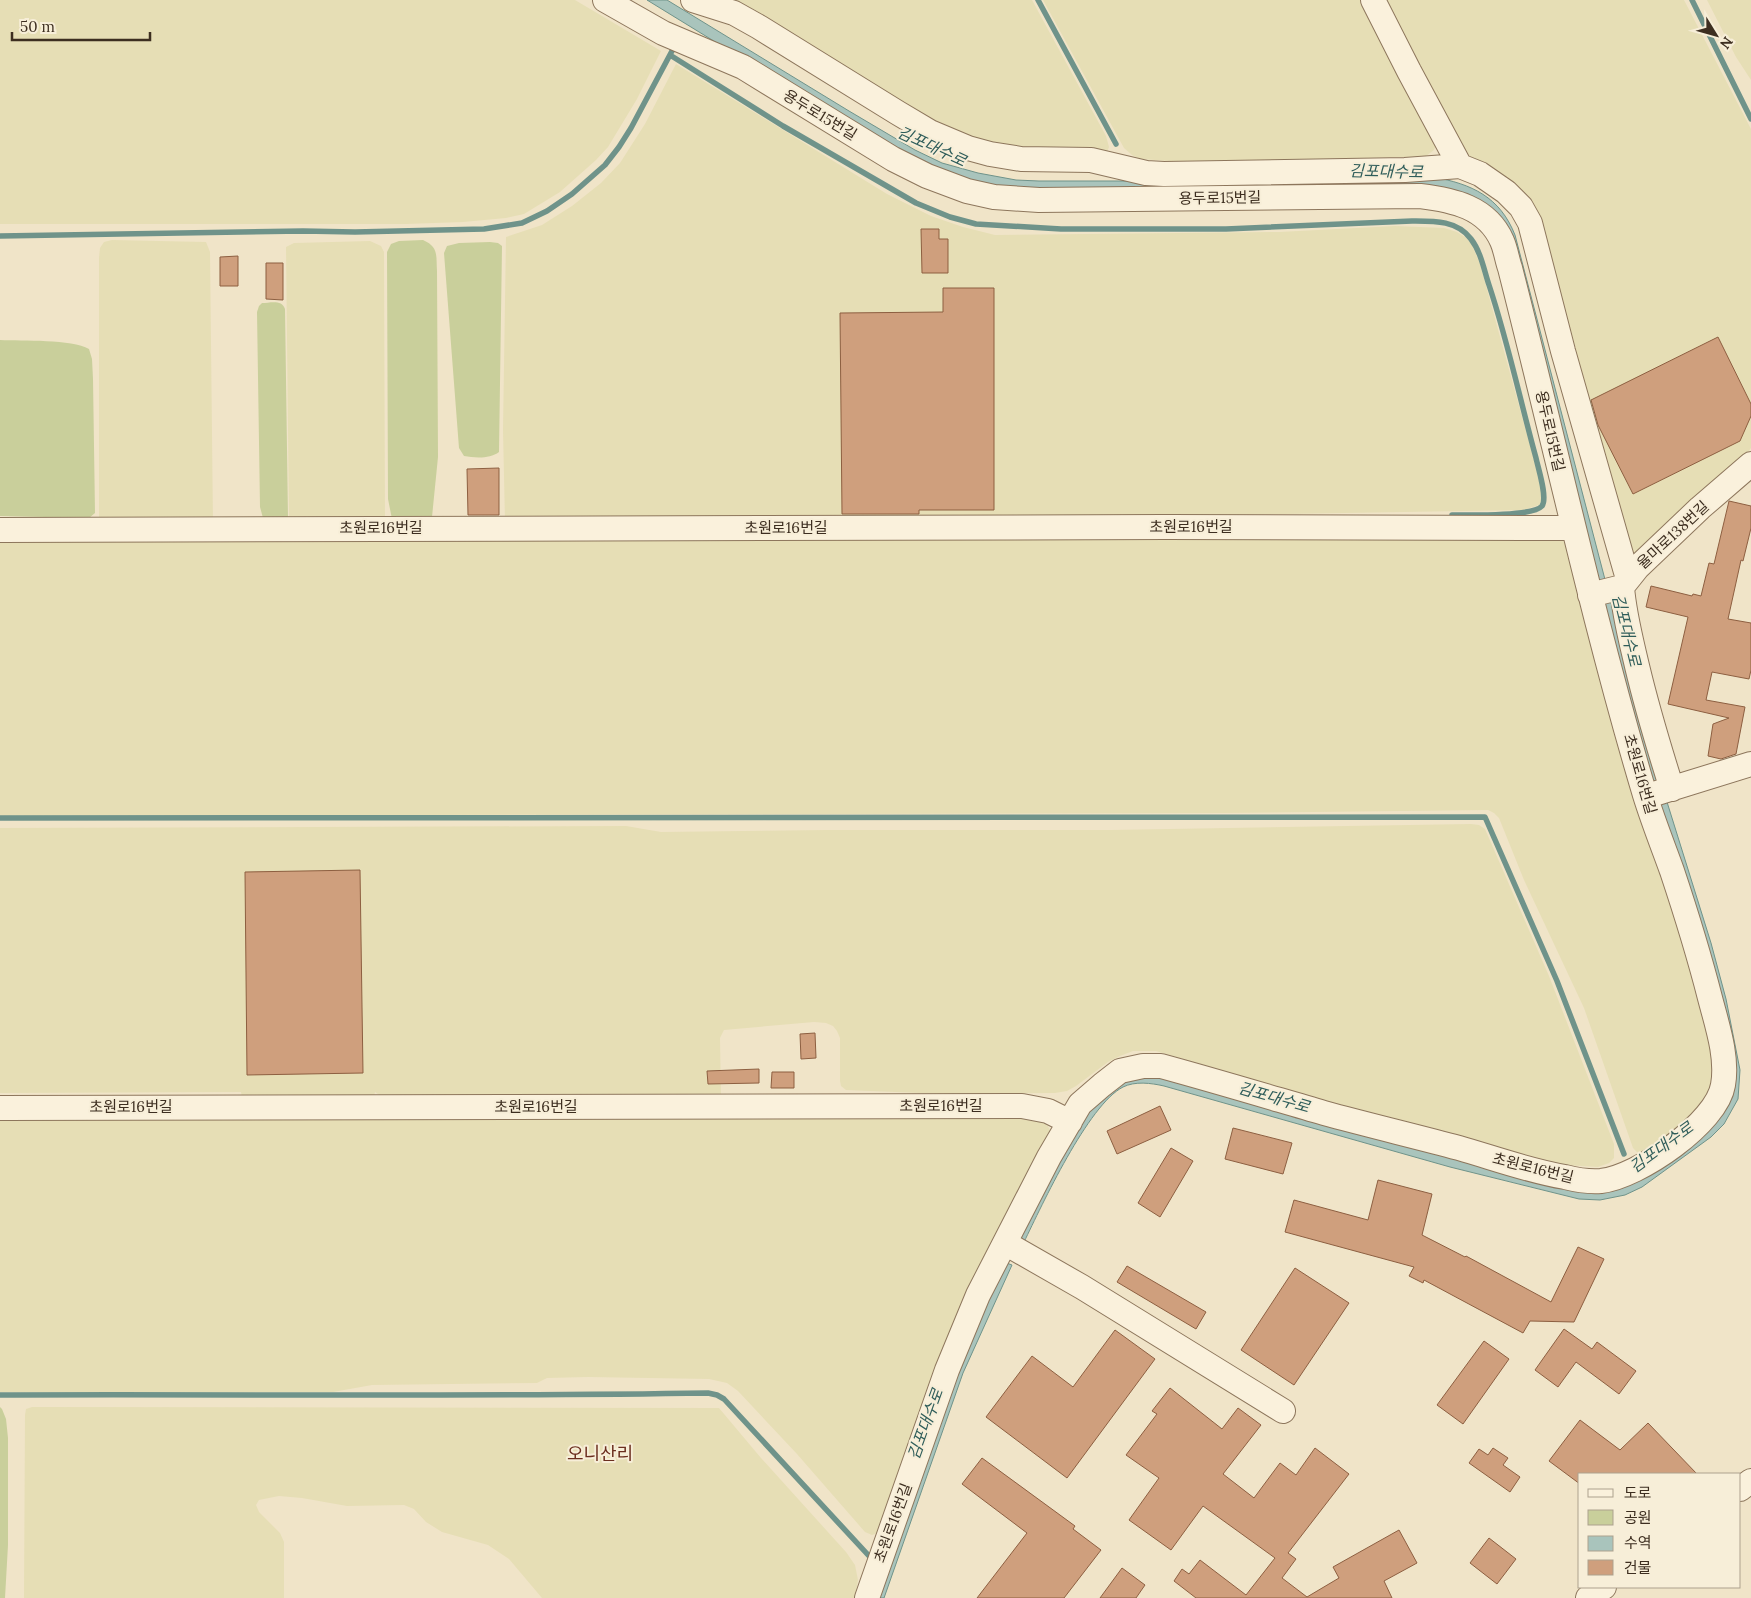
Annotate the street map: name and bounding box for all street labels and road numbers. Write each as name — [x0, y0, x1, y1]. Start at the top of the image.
street label: 용두로15번길 — [780, 85, 861, 144]
street label: 용두로15번길 — [1179, 187, 1261, 208]
street label: 용두로15번길 — [1532, 388, 1569, 473]
street label: 율마로138번길 — [1633, 497, 1713, 573]
street label: 초원로16번길 — [1149, 517, 1233, 536]
street label: 초원로16번길 — [339, 518, 423, 537]
street label: 초원로16번길 — [744, 518, 828, 537]
street label: 초원로16번길 — [1620, 731, 1661, 816]
street label: 초원로16번길 — [899, 1096, 983, 1115]
street label: 초원로16번길 — [89, 1097, 173, 1116]
street label: 초원로16번길 — [494, 1097, 578, 1116]
street label: 초원로16번길 — [1490, 1148, 1576, 1187]
street label: 초원로16번길 — [869, 1481, 916, 1565]

